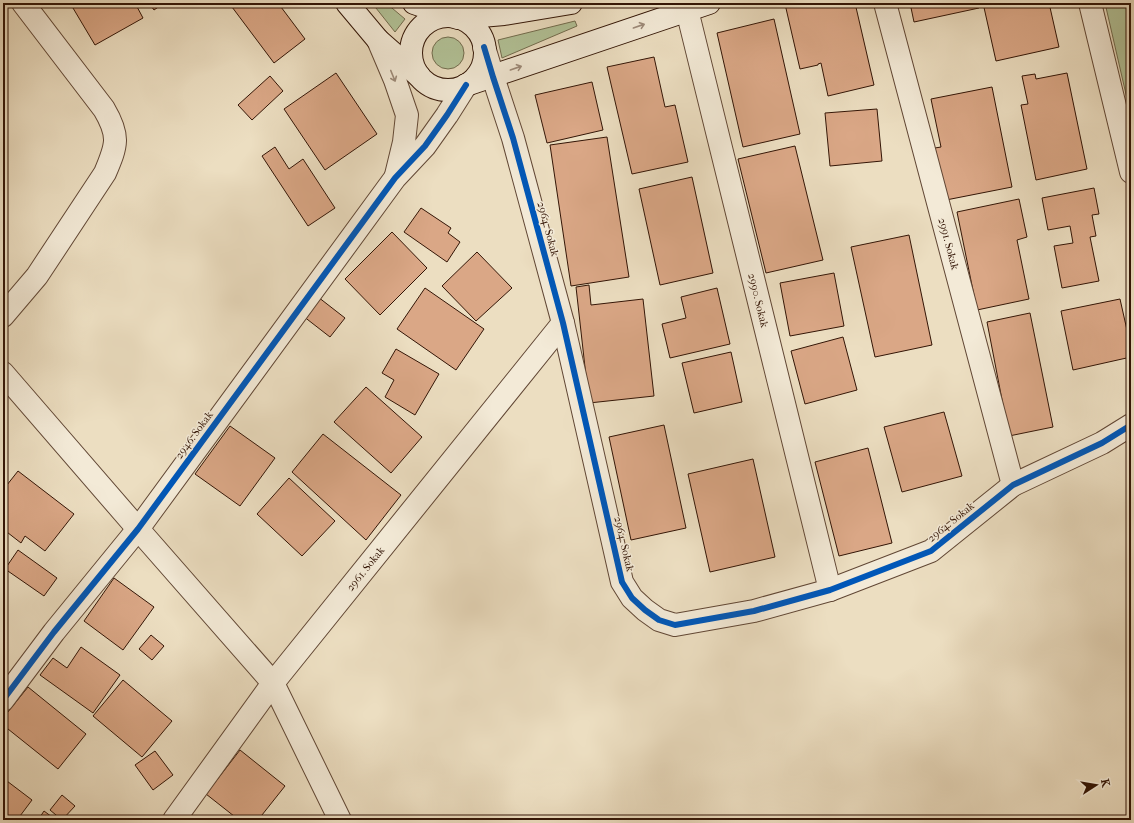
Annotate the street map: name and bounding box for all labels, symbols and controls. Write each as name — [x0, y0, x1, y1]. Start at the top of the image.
one-way arrow — [633, 22, 646, 29]
one-way arrow — [510, 64, 523, 71]
one-way arrow — [390, 70, 397, 82]
street label: 2964. Sokak — [534, 200, 562, 258]
street label: 2991. Sokak — [936, 216, 962, 271]
street label: 2990. Sokak — [746, 272, 772, 329]
street label: 2946. Sokak — [172, 408, 216, 461]
street label: 2964. Sokak — [925, 499, 977, 545]
street label: 2964. Sokak — [611, 515, 637, 573]
street label: 2961. Sokak — [343, 543, 387, 593]
north arrow — [1076, 765, 1116, 805]
text: K — [1098, 778, 1113, 789]

